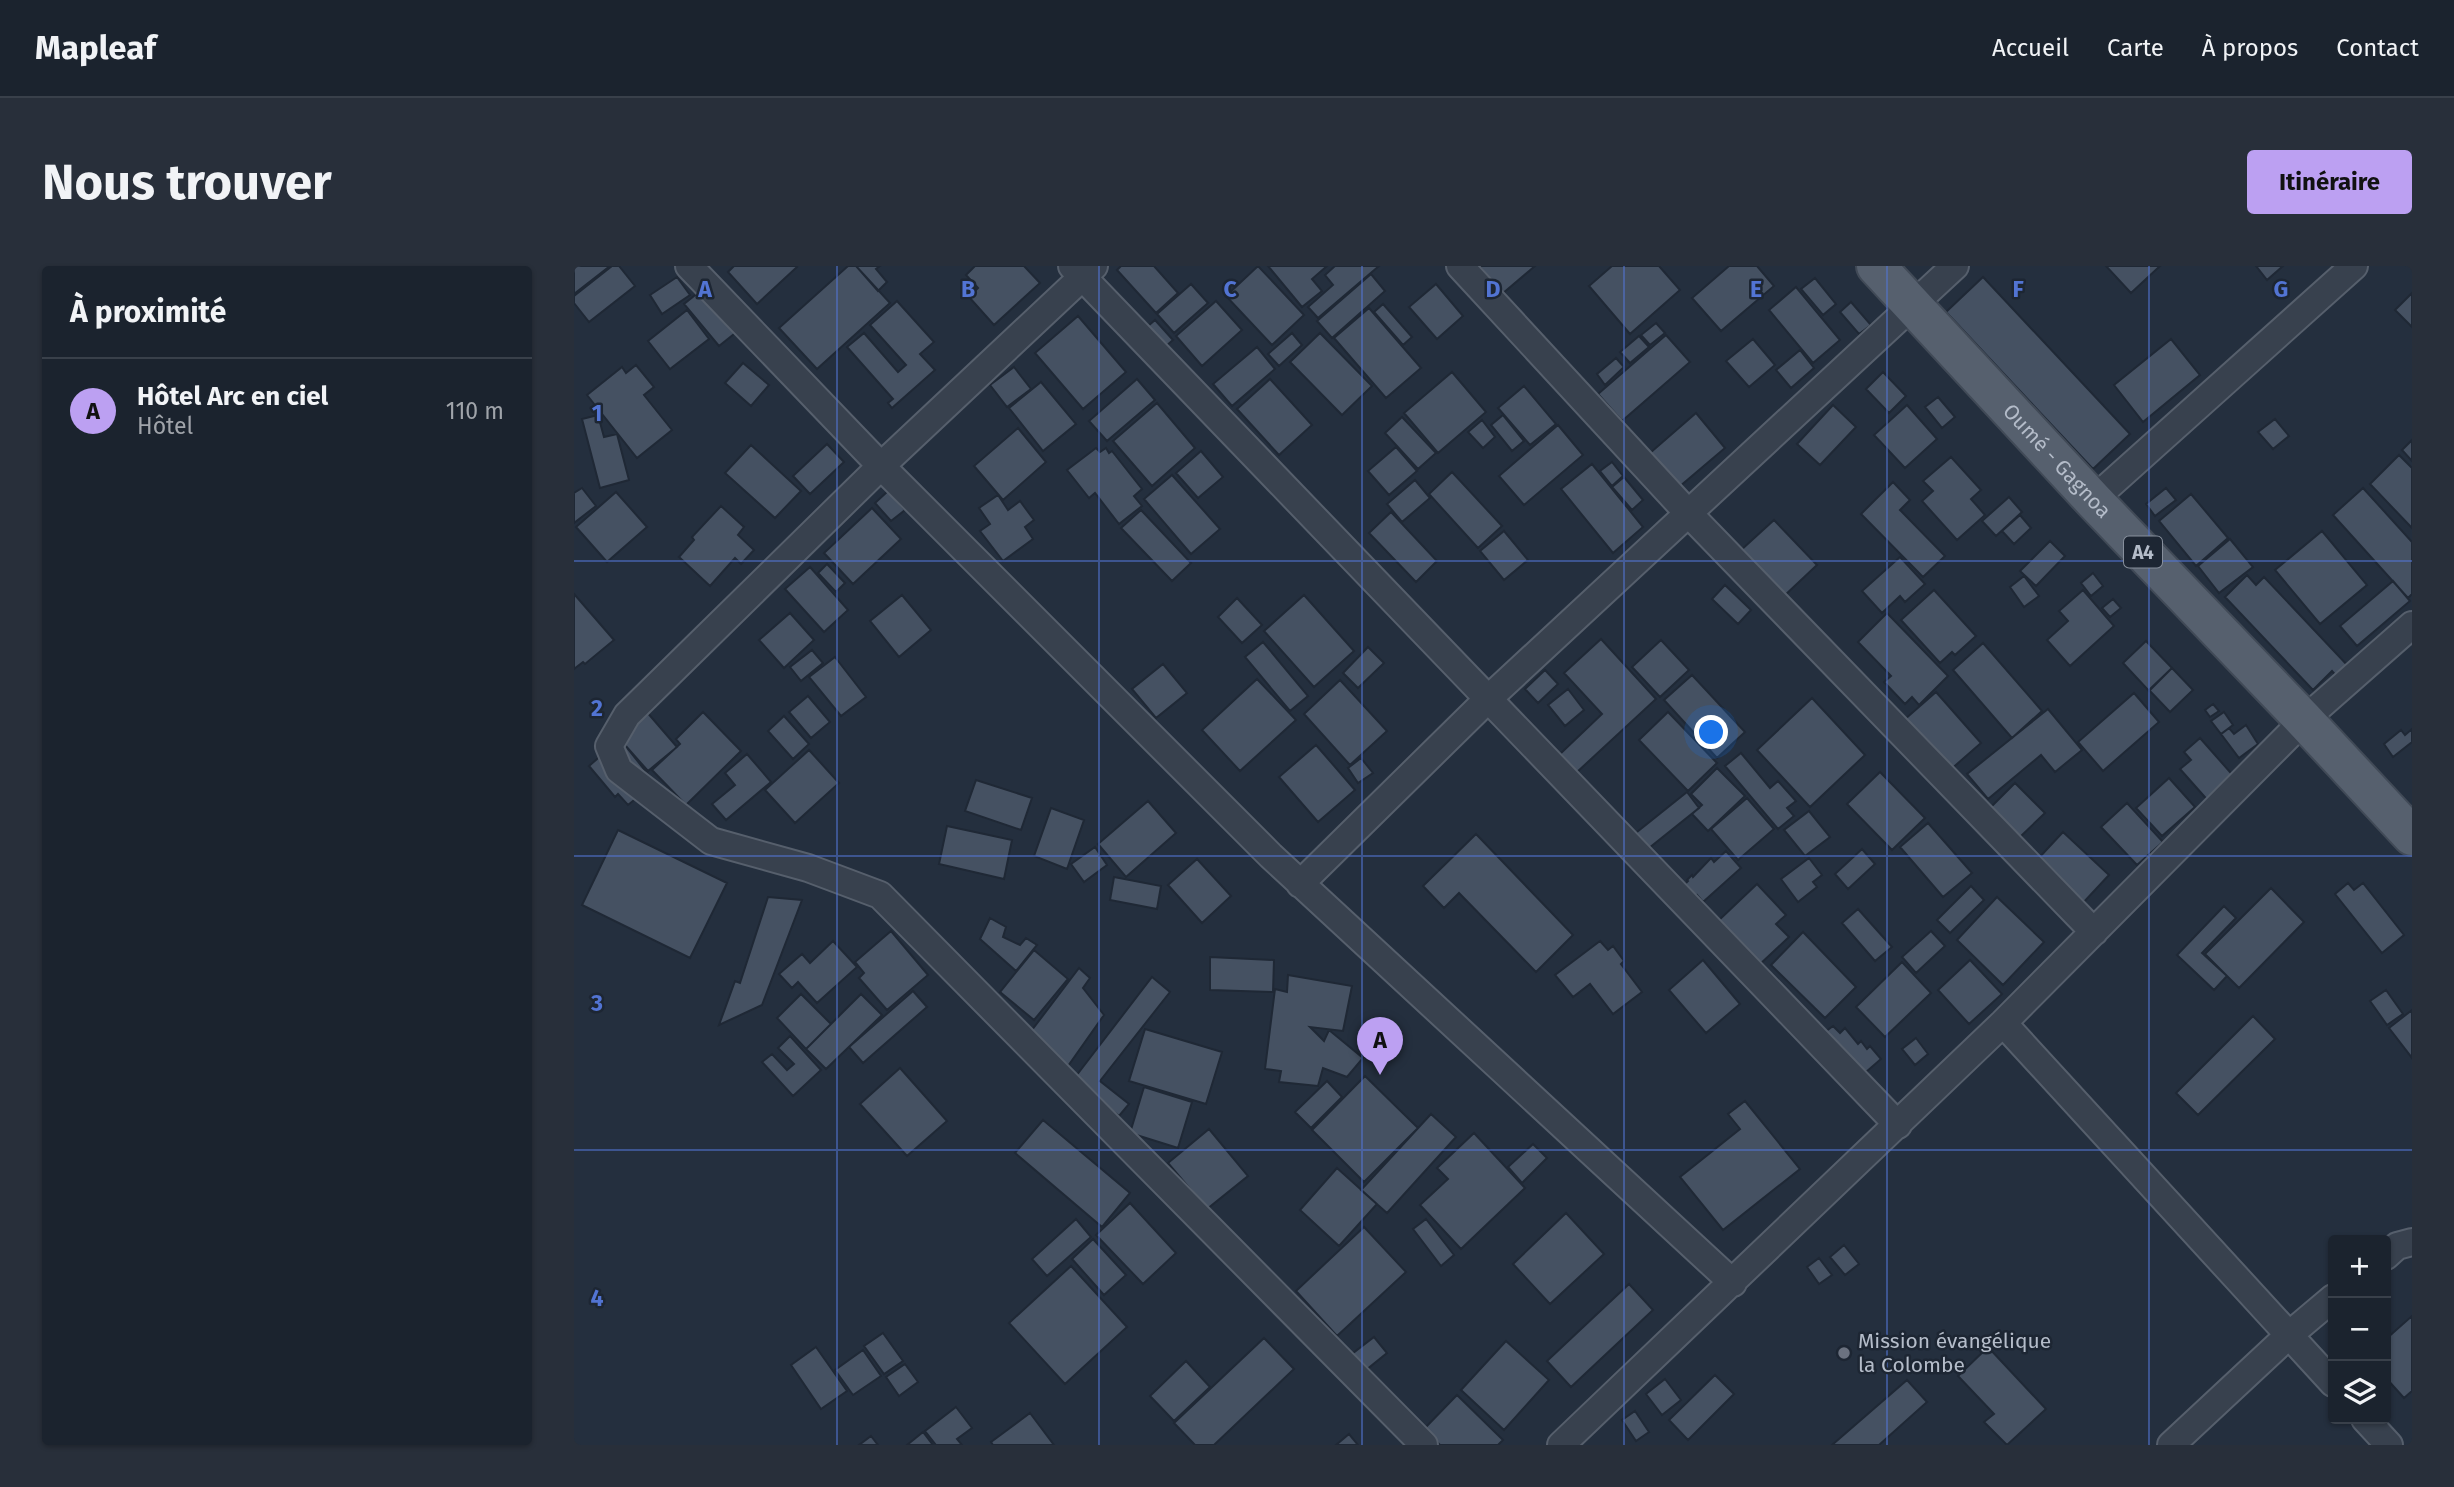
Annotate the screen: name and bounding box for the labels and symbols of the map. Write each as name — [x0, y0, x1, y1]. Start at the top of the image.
text: A — [697, 275, 712, 303]
text: B — [961, 275, 975, 303]
text: C — [1223, 275, 1237, 303]
text: D — [1486, 275, 1501, 303]
text: E — [1750, 275, 1762, 303]
text: F — [2012, 275, 2024, 303]
text: G — [2274, 275, 2288, 303]
street label: Oumé - Gagnoa — [1997, 398, 2117, 524]
text: 1 — [592, 399, 602, 427]
road number: A4 — [2124, 536, 2162, 568]
text: 2 — [591, 694, 603, 722]
your location — [1694, 715, 1728, 749]
text: 3 — [590, 989, 603, 1017]
pin: A — [1357, 1017, 1403, 1075]
text: 4 — [591, 1284, 604, 1312]
place label: Mission évangélique la Colombe — [1858, 1328, 2051, 1378]
marker: Mission évangélique la Colombe — [1836, 1345, 1852, 1361]

